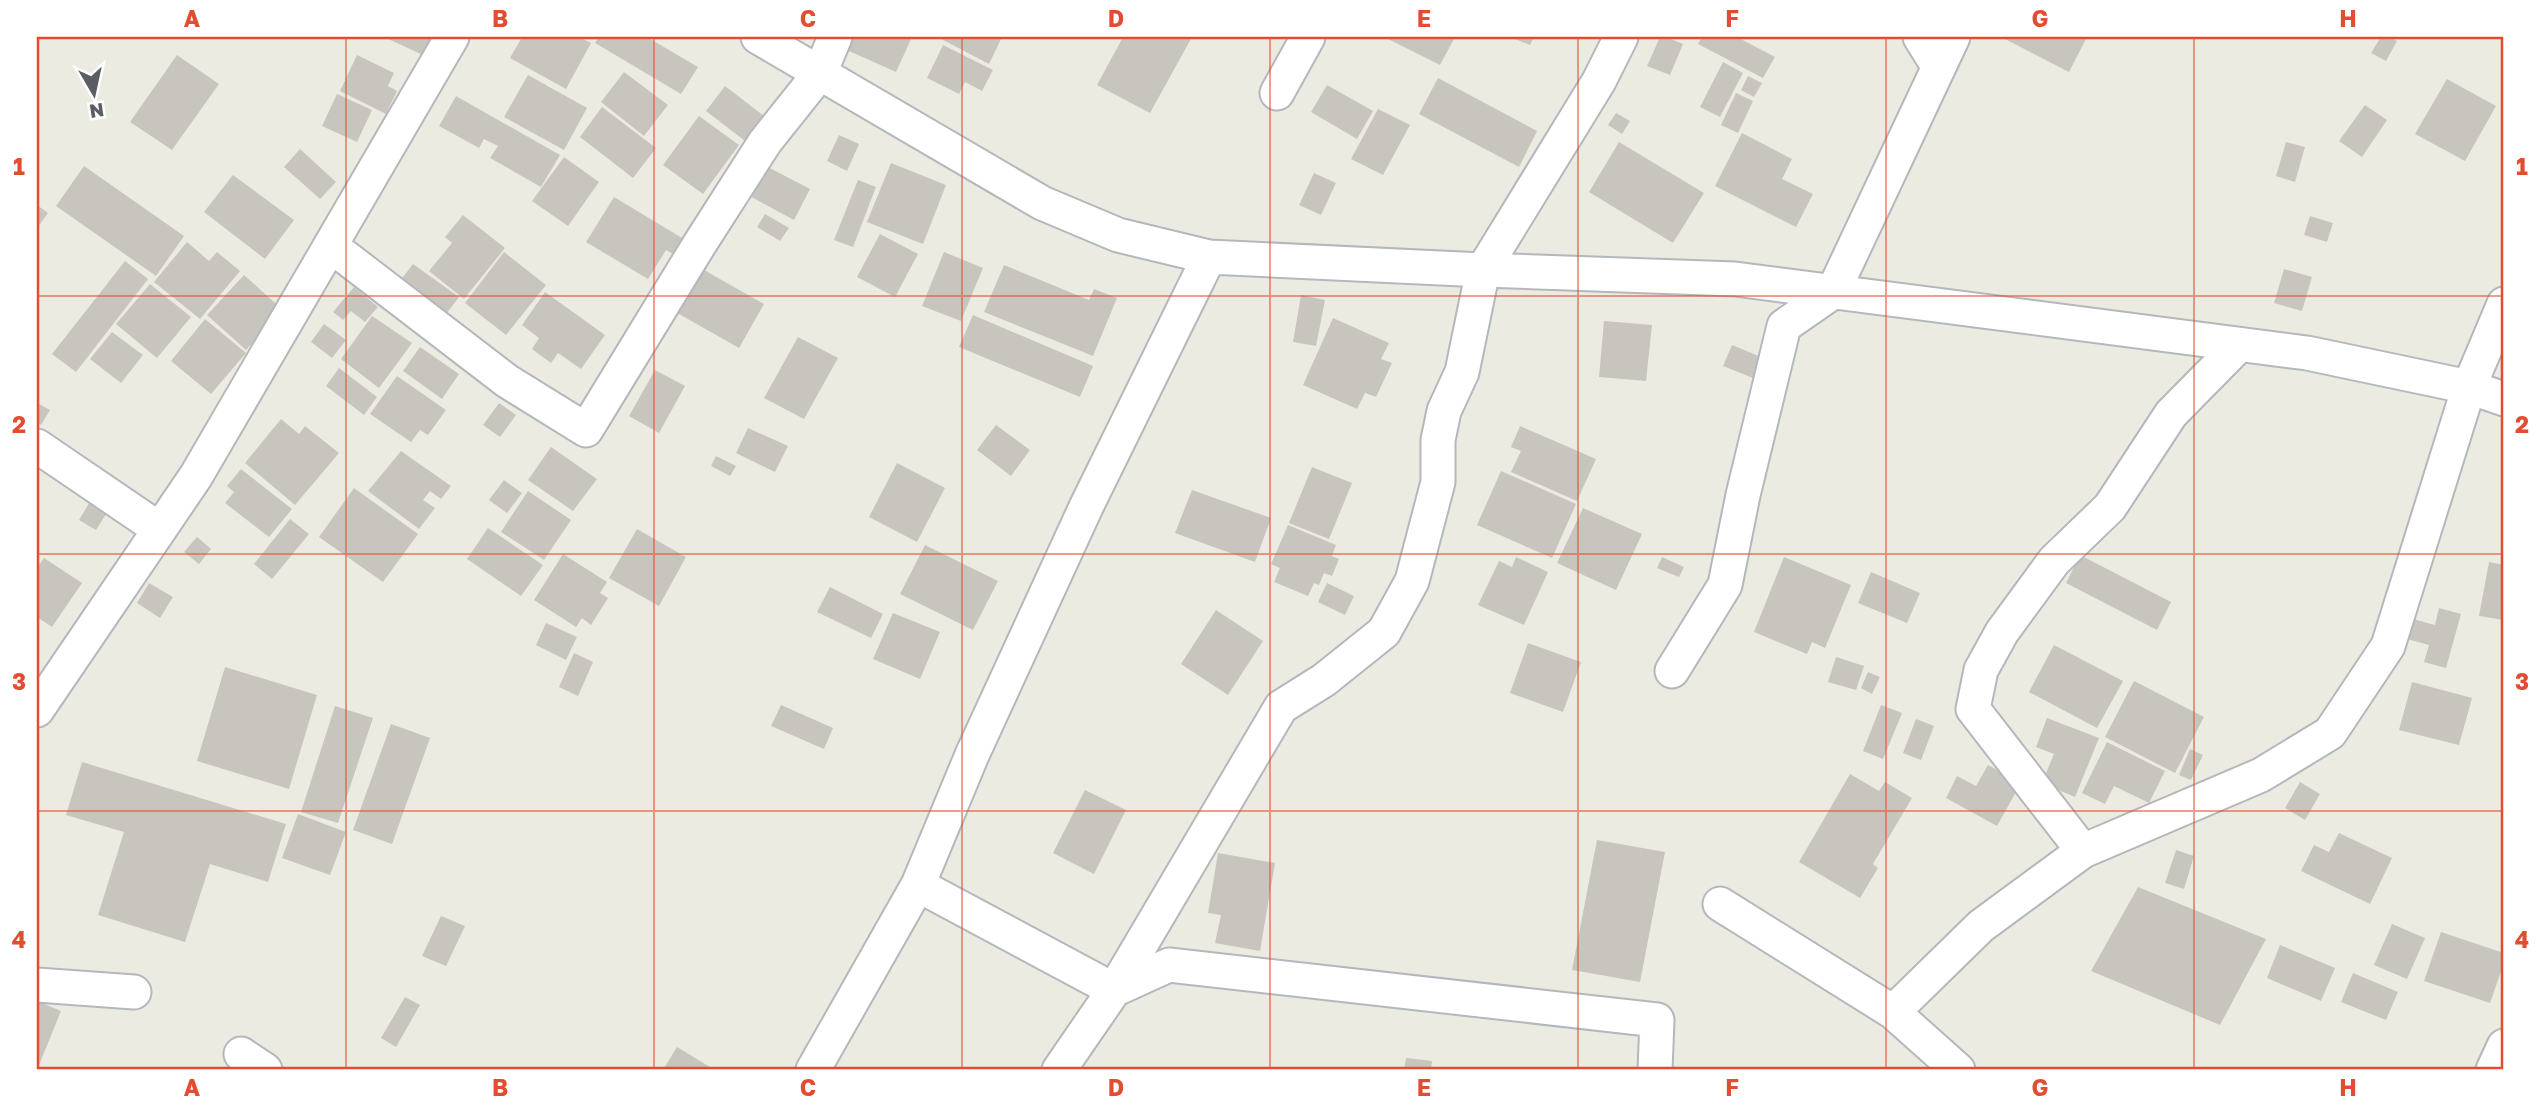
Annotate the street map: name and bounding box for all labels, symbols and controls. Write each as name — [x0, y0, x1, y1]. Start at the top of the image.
text: A — [184, 4, 201, 32]
text: B — [492, 4, 508, 32]
text: C — [800, 4, 816, 32]
text: D — [1108, 4, 1124, 32]
text: E — [1417, 4, 1431, 32]
text: F — [1725, 4, 1739, 32]
text: G — [2032, 4, 2048, 32]
text: H — [2339, 4, 2357, 32]
north arrow — [60, 60, 130, 130]
text: N — [88, 99, 106, 124]
text: 1 — [13, 152, 25, 180]
text: 1 — [2516, 152, 2528, 180]
text: 2 — [12, 410, 26, 438]
text: 2 — [2515, 410, 2529, 438]
text: 3 — [12, 667, 26, 695]
text: 3 — [2515, 667, 2529, 695]
text: 4 — [12, 925, 26, 953]
text: 4 — [2515, 925, 2529, 953]
text: A — [184, 1073, 201, 1101]
text: B — [492, 1073, 508, 1101]
text: C — [800, 1073, 816, 1101]
text: D — [1108, 1073, 1124, 1101]
text: E — [1417, 1073, 1431, 1101]
text: F — [1725, 1073, 1739, 1101]
text: G — [2032, 1073, 2048, 1101]
text: H — [2339, 1073, 2357, 1101]

